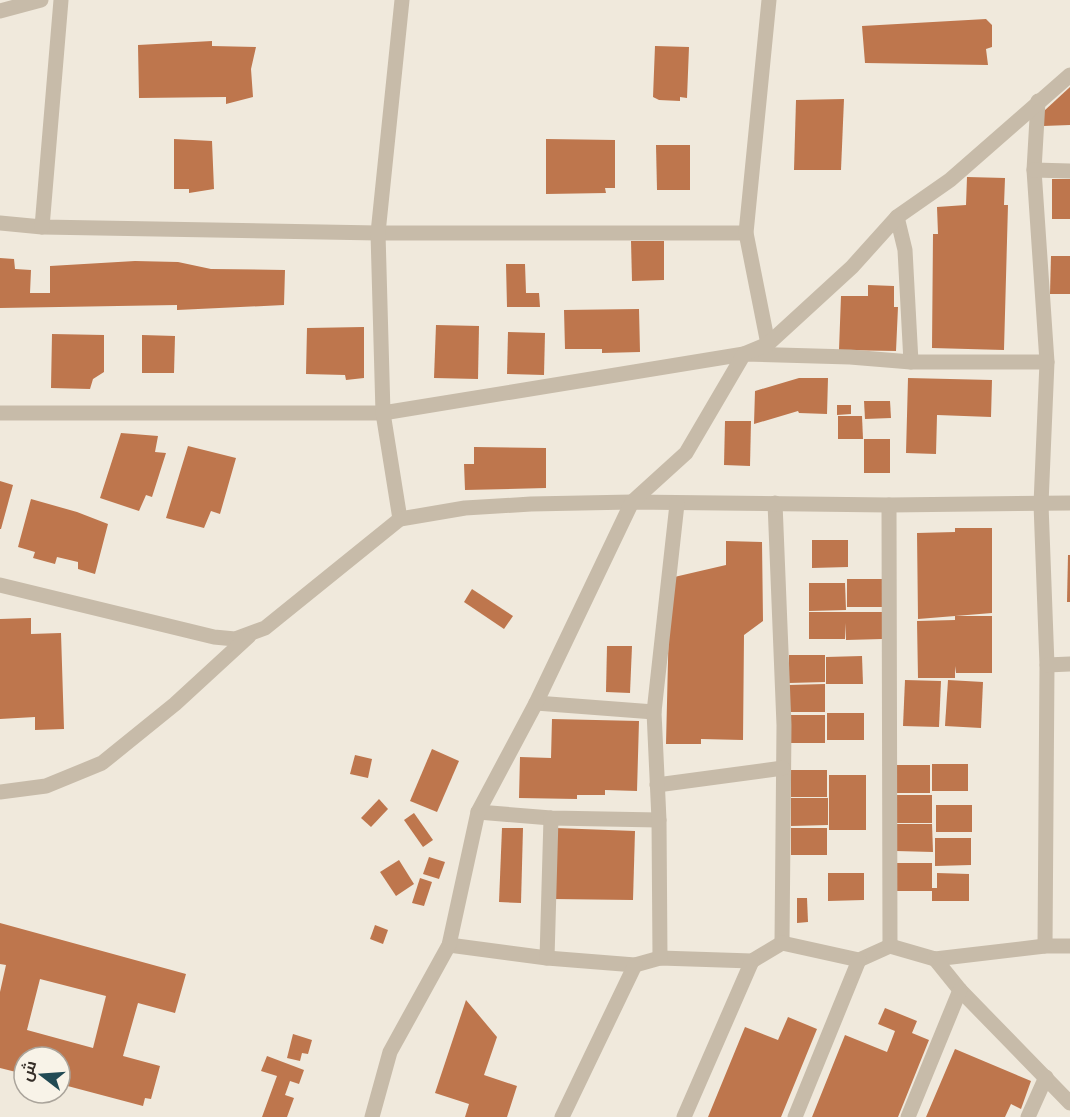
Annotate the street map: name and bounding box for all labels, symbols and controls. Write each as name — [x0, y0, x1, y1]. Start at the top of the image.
north arrow — [12, 1045, 72, 1105]
text: ش — [14, 1058, 41, 1084]

